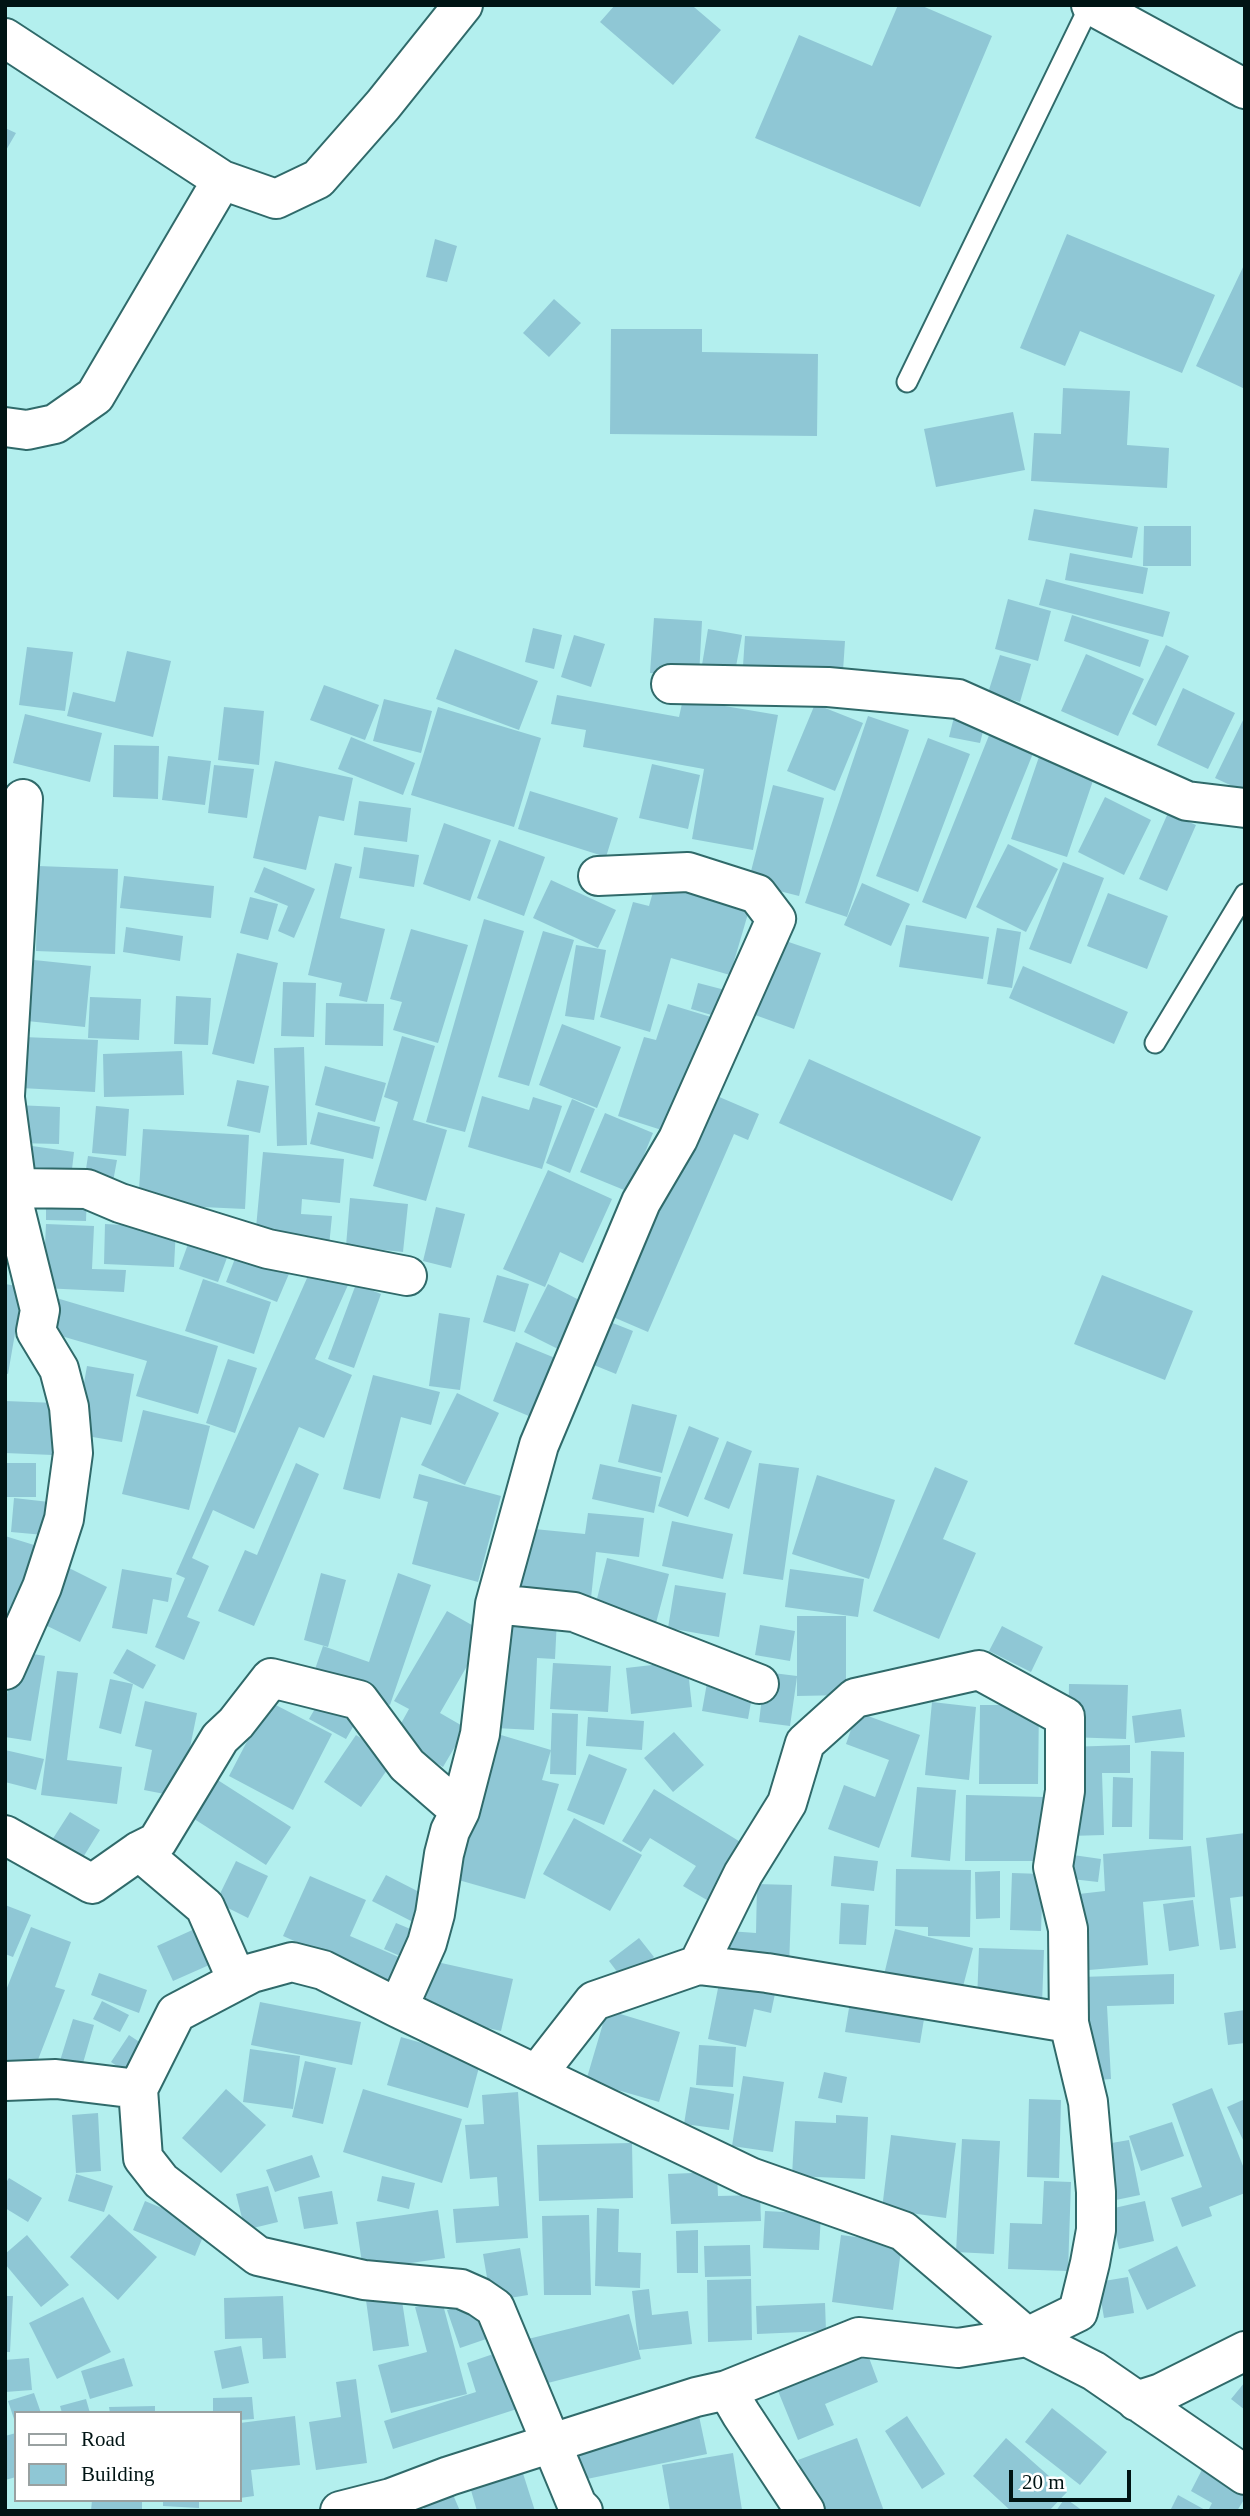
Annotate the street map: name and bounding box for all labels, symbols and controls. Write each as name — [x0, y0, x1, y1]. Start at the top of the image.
legend — [14, 2411, 242, 2502]
text: Road — [81, 2427, 125, 2451]
scale bar — [1012, 2456, 1134, 2500]
text: Building — [81, 2462, 155, 2486]
text: 20 m — [1022, 2470, 1065, 2494]

